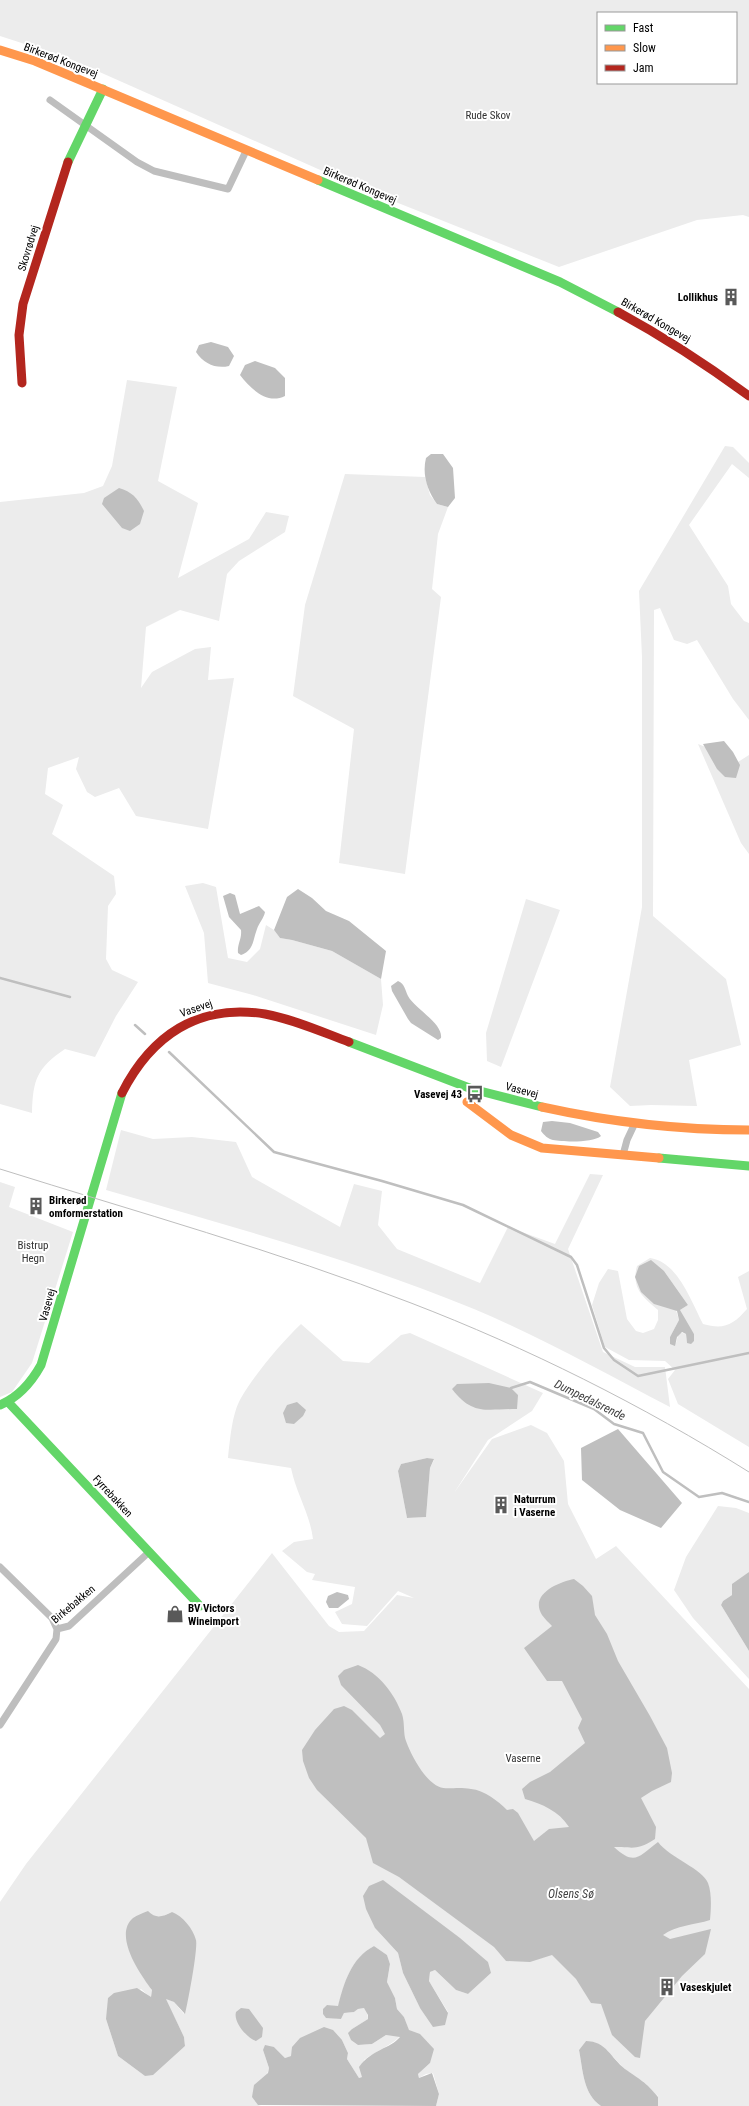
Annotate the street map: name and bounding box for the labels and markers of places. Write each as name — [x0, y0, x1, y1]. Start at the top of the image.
building icon: Lollikhus — [721, 287, 741, 307]
place label: Lollikhus — [678, 291, 718, 304]
bus stop icon: Vasevej 43 — [465, 1084, 485, 1104]
place label: Vasevej 43 — [414, 1088, 462, 1101]
place label: Birkerød omformerstation — [49, 1194, 123, 1220]
building icon: Birkerød omformerstation — [26, 1196, 46, 1216]
place label: Naturrum i Vaserne — [514, 1493, 556, 1519]
building icon: Naturrum i Vaserne — [491, 1495, 511, 1515]
place label: BV Victors Wineimport — [188, 1602, 239, 1628]
shop icon: BV Victors Wineimport — [165, 1604, 185, 1624]
building icon: Vaseskjulet — [657, 1977, 677, 1997]
place label: Vaseskjulet — [680, 1981, 732, 1994]

